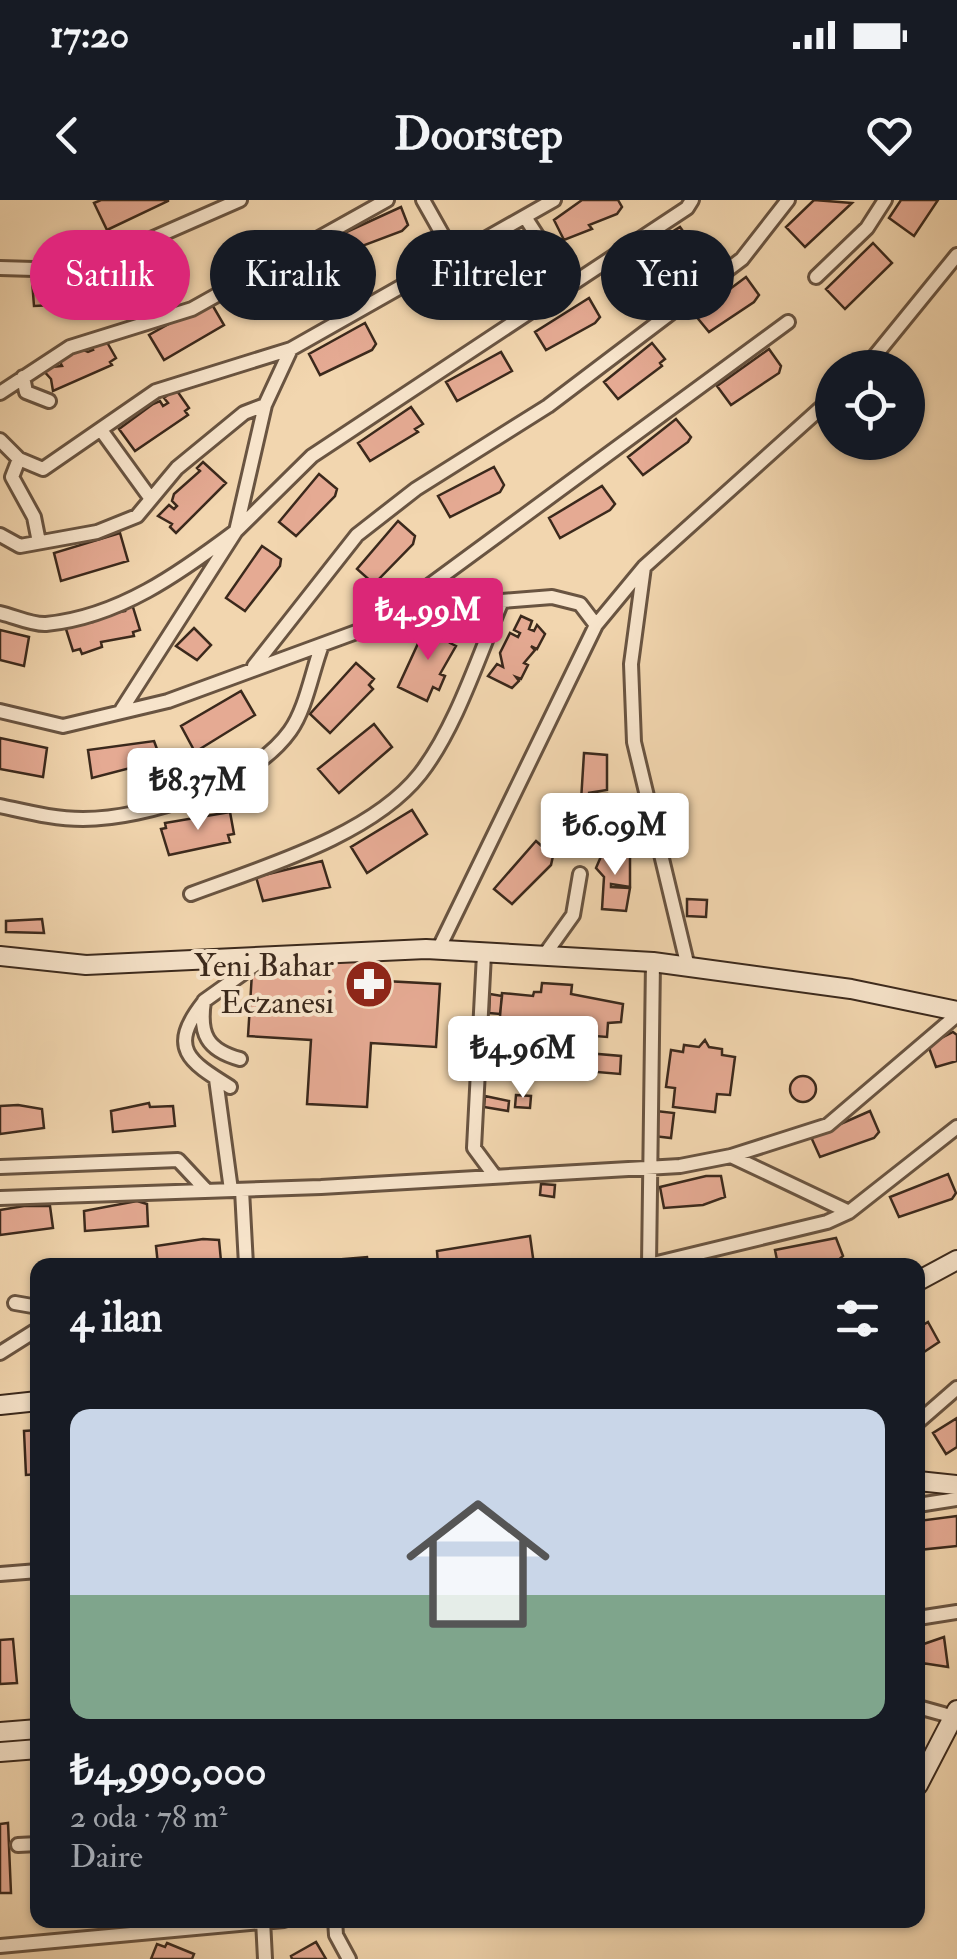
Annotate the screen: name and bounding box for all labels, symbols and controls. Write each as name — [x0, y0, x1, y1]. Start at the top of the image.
text: 17:20 — [50, 11, 129, 59]
text: Doorstep — [394, 107, 563, 163]
icon: back — [40, 108, 95, 163]
icon: heart — [862, 108, 917, 163]
chip: Satılık — [30, 230, 190, 320]
chip: Kiralık — [210, 230, 376, 320]
chip: Filtreler — [396, 230, 581, 320]
chip: Yeni — [601, 230, 734, 320]
map controls — [815, 350, 925, 460]
button: locate — [815, 350, 925, 460]
pin: ₺4.99M — [347, 578, 509, 663]
text: ₺4.99M — [375, 590, 481, 630]
pin: ₺8.37M — [117, 748, 279, 833]
text: ₺8.37M — [149, 760, 247, 800]
pin: ₺6.09M — [534, 793, 696, 878]
text: ₺6.09M — [563, 805, 667, 845]
place label: Yeni Bahar Eczanesi — [194, 946, 334, 1023]
pharmacy icon: Yeni Bahar Eczanesi — [343, 958, 395, 1010]
pin: ₺4.96M — [442, 1016, 604, 1101]
text: ₺4.96M — [470, 1028, 576, 1068]
icon: filters — [830, 1291, 885, 1346]
text: 4 ilan — [70, 1292, 162, 1344]
icon: home — [388, 1474, 568, 1654]
text: ₺4,990,000 — [70, 1745, 267, 1797]
text: 2 oda · 78 m² — [70, 1797, 227, 1837]
text: Daire — [70, 1837, 143, 1877]

